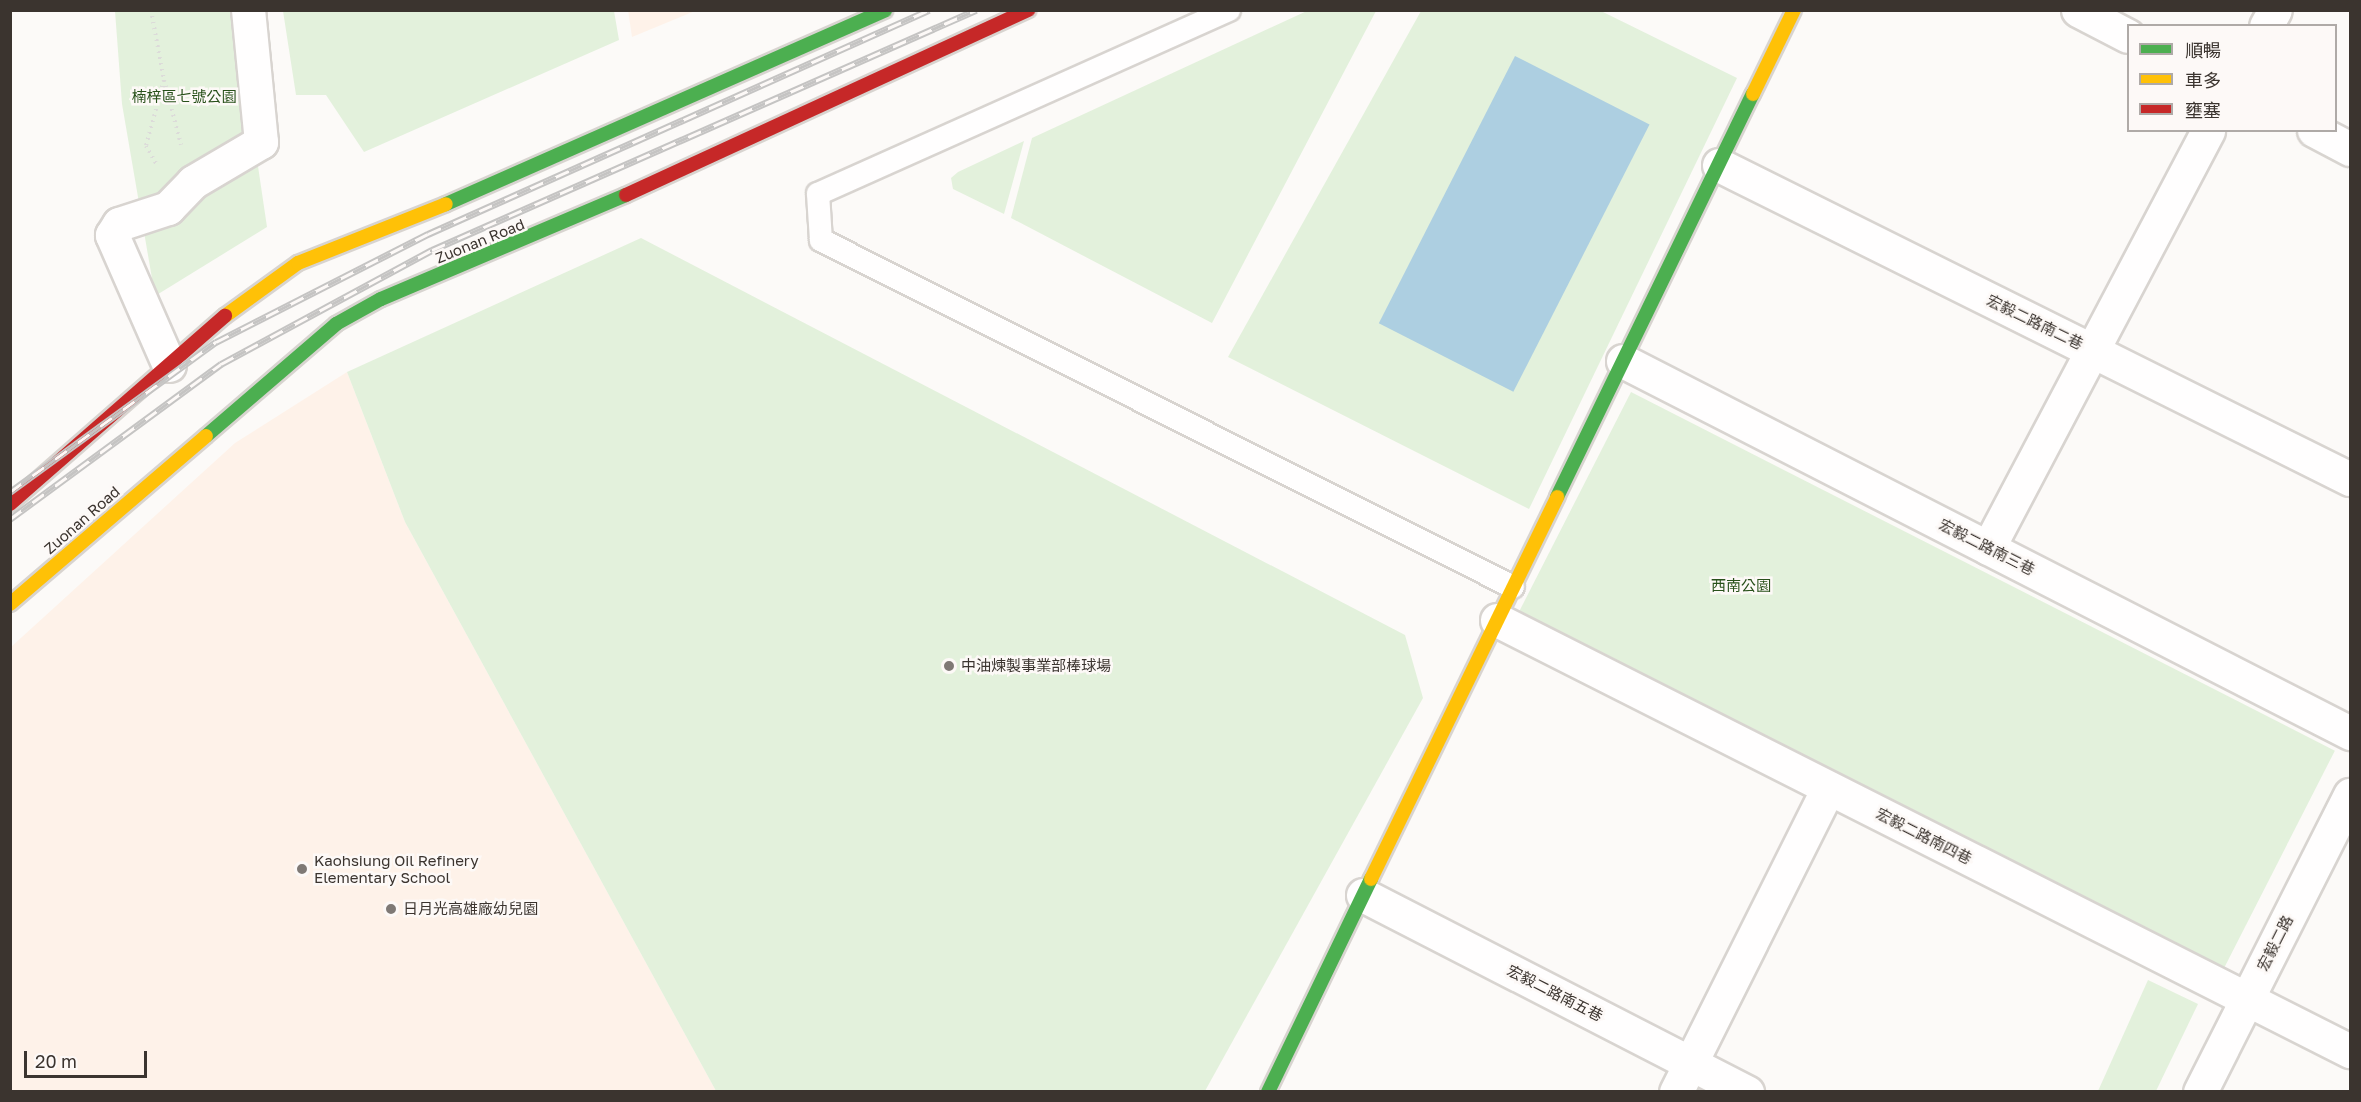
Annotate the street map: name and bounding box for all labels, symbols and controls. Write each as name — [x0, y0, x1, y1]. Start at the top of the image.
legend — [2127, 24, 2337, 132]
text: 順暢 — [2185, 39, 2221, 61]
text: 車多 — [2185, 69, 2221, 91]
park label: 楠梓區七號公園 — [132, 88, 236, 106]
text: 壅塞 — [2185, 99, 2221, 121]
street label: Zuonan Road — [433, 215, 527, 267]
street label: 宏毅二路南二巷 — [1984, 291, 2086, 353]
street label: Zuonan Road — [41, 482, 123, 558]
street label: 宏毅二路南三巷 — [1936, 515, 2038, 579]
park label: 西南公園 — [1711, 577, 1771, 595]
place label: 中油煉製事業部棒球場 — [961, 657, 1111, 675]
marker: 中油煉製事業部棒球場 — [942, 659, 956, 673]
street label: 宏毅二路南四巷 — [1873, 804, 1975, 868]
place label: Kaohsiung Oil Refinery Elementary School — [314, 851, 479, 886]
marker: Kaohsiung Oil Refinery Elementary School — [295, 862, 309, 876]
place label: 日月光高雄廠幼兒園 — [403, 900, 538, 918]
marker: 日月光高雄廠幼兒園 — [384, 902, 398, 916]
street label: 宏毅二路 — [2253, 912, 2297, 974]
street label: 宏毅二路南五巷 — [1504, 961, 1606, 1025]
scale bar — [27, 1039, 150, 1077]
text: 20 m — [35, 1050, 77, 1072]

